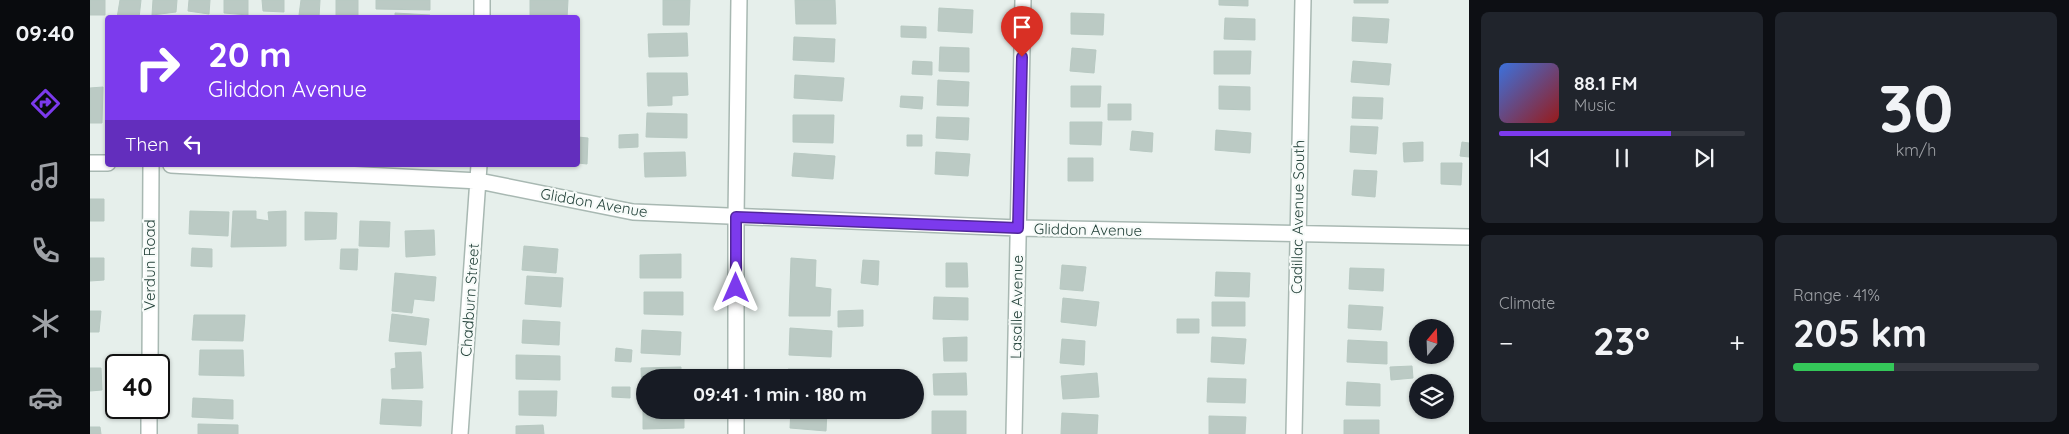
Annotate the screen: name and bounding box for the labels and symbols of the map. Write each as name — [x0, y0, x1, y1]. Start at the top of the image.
pin — [1001, 6, 1043, 57]
street label: Cadillac Avenue South — [1287, 140, 1308, 294]
street label: Gliddon Avenue — [539, 184, 649, 221]
street label: Verdun Road — [140, 219, 159, 311]
street label: Gliddon Avenue — [1034, 219, 1142, 240]
street label: Chadburn Street — [456, 243, 483, 357]
street label: Lasalle Avenue — [1006, 255, 1027, 359]
position arrow — [709, 261, 761, 313]
north arrow — [1409, 319, 1454, 364]
speed limit sign: 40 — [105, 354, 170, 419]

